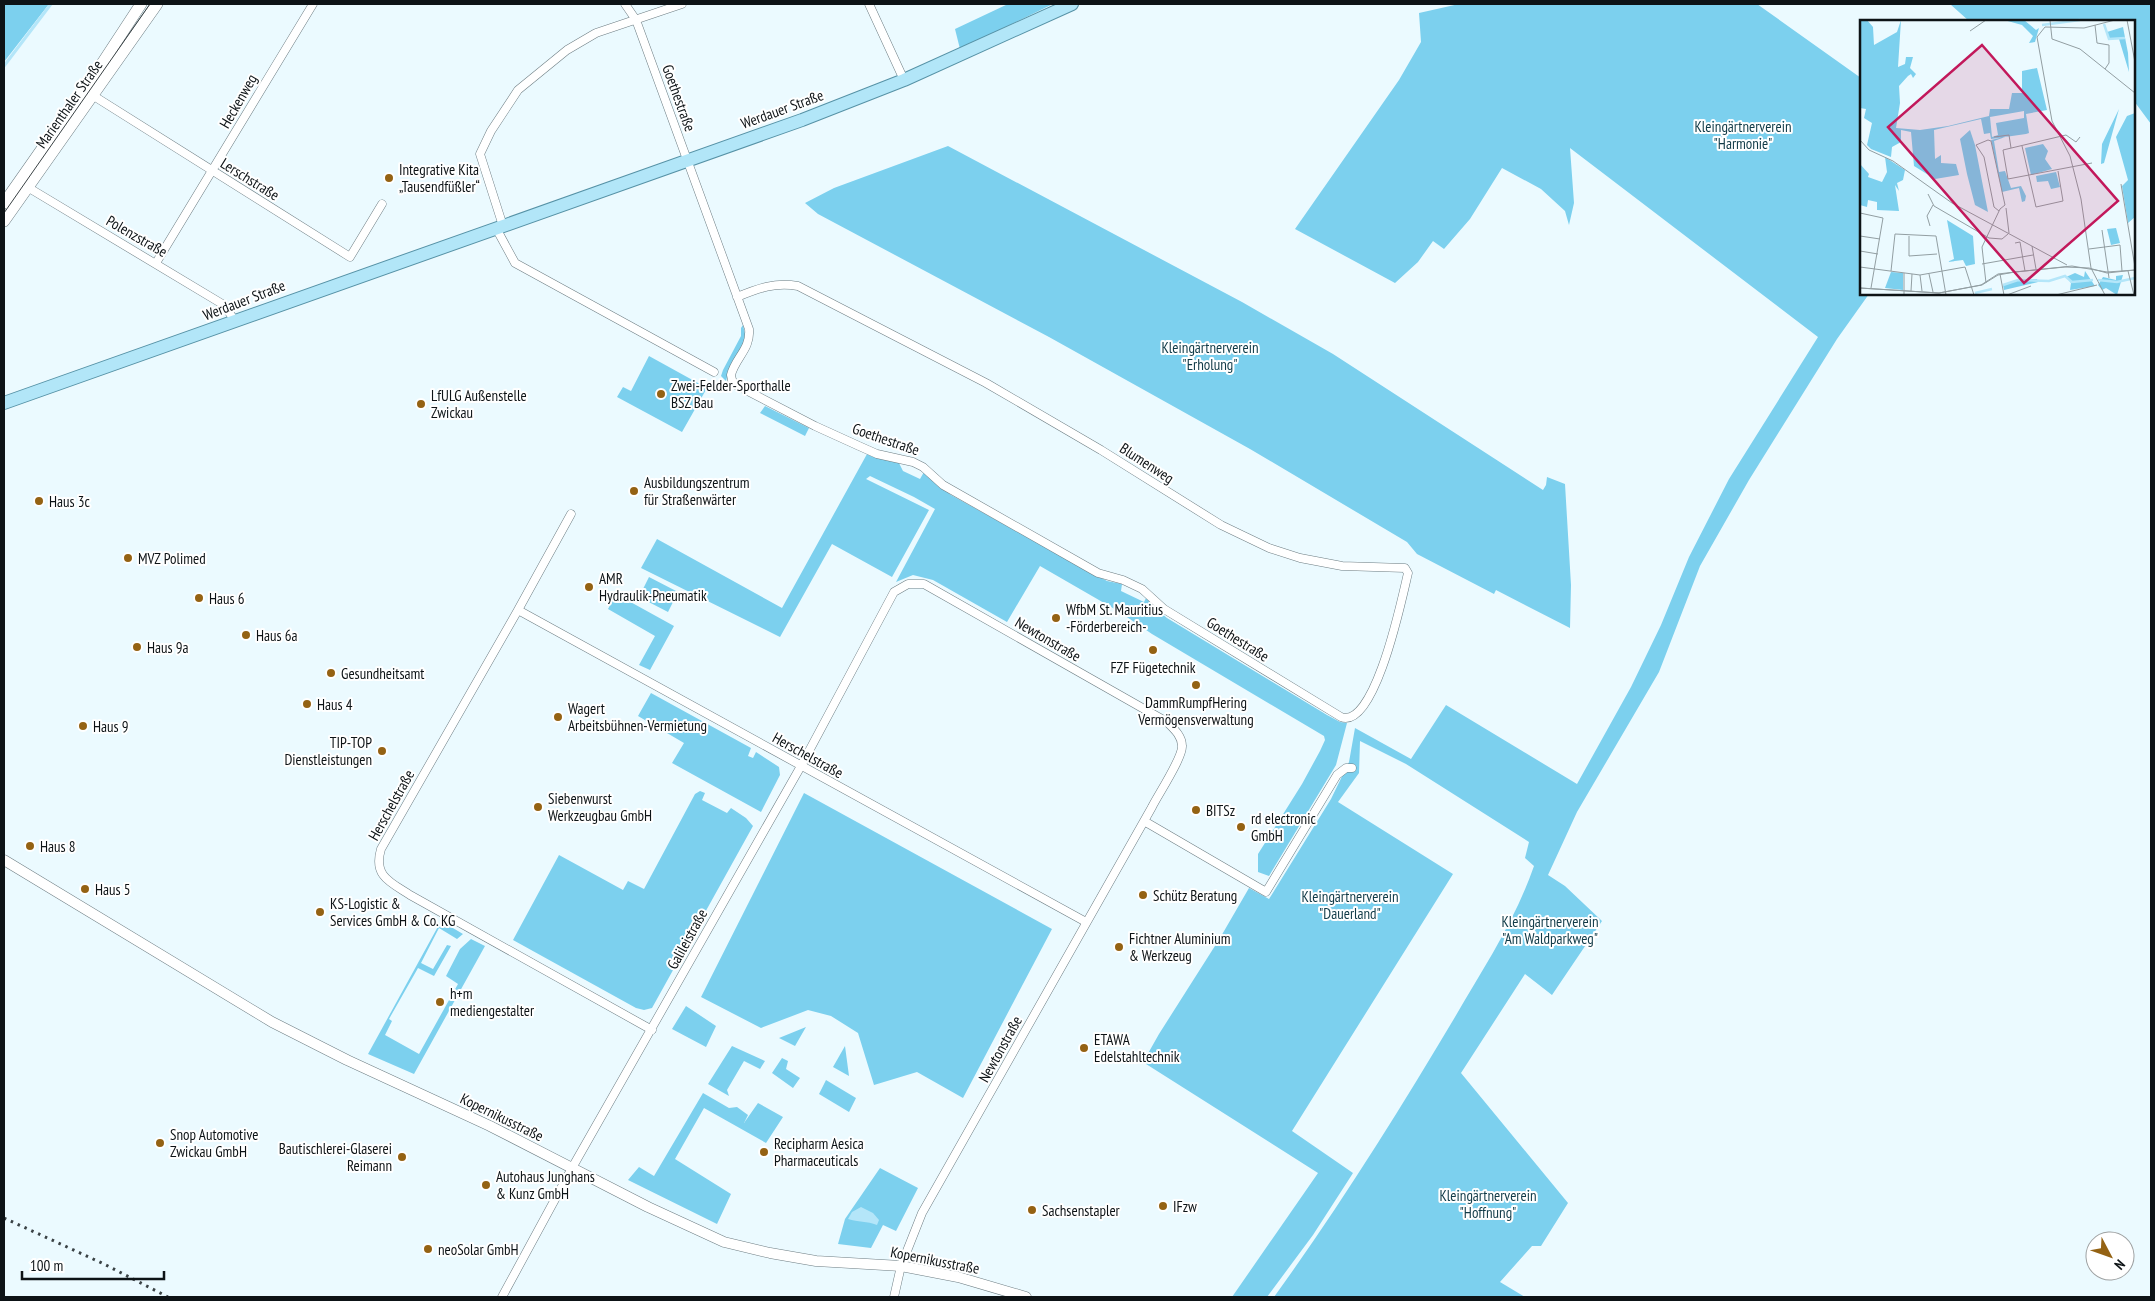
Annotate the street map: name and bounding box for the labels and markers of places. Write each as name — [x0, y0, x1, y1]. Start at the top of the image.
place label: Integrative Kita „Tausendfüßler“ — [399, 160, 480, 196]
marker: Integrative Kita „Tausendfüßler“ — [383, 172, 395, 184]
place label: Zwei-Felder-Sporthalle BSZ Bau — [671, 376, 791, 412]
place label: LfULG Außenstelle Zwickau — [431, 386, 527, 422]
marker: Zwei-Felder-Sporthalle BSZ Bau — [655, 388, 667, 400]
marker: LfULG Außenstelle Zwickau — [415, 398, 427, 410]
place label: Ausbildungszentrum für Straßenwärter — [644, 473, 750, 509]
marker: Ausbildungszentrum für Straßenwärter — [628, 485, 640, 497]
place label: Haus 3c — [49, 492, 91, 511]
marker: Haus 3c — [33, 495, 45, 507]
place label: MVZ Polimed — [138, 549, 206, 568]
marker: MVZ Polimed — [122, 552, 134, 564]
place label: AMR Hydraulik-Pneumatik — [599, 569, 707, 605]
marker: AMR Hydraulik-Pneumatik — [583, 581, 595, 593]
place label: Haus 6 — [209, 589, 245, 608]
marker: Haus 6 — [193, 592, 205, 604]
place label: WfbM St. Mauritius -Förderbereich- — [1066, 600, 1163, 636]
marker: WfbM St. Mauritius -Förderbereich- — [1050, 612, 1062, 624]
place label: Haus 6a — [256, 626, 298, 645]
marker: Haus 6a — [240, 629, 252, 641]
place label: Haus 9a — [147, 638, 189, 657]
marker: Haus 9a — [131, 641, 143, 653]
marker: FZF Fügetechnik — [1147, 644, 1159, 656]
place label: FZF Fügetechnik — [1110, 658, 1196, 677]
place label: Gesundheitsamt — [341, 664, 424, 683]
marker: Gesundheitsamt — [325, 667, 337, 679]
marker: DammRumpfHering Vermögensverwaltung — [1190, 679, 1202, 691]
place label: DammRumpfHering Vermögensverwaltung — [1137, 693, 1254, 729]
place label: Haus 4 — [317, 695, 353, 714]
marker: Haus 4 — [301, 698, 313, 710]
place label: Wagert Arbeitsbühnen-Vermietung — [568, 699, 707, 735]
marker: Wagert Arbeitsbühnen-Vermietung — [552, 711, 564, 723]
place label: Haus 9 — [93, 717, 129, 736]
marker: Haus 9 — [77, 720, 89, 732]
place label: TIP-TOP Dienstleistungen — [284, 733, 372, 769]
marker: TIP-TOP Dienstleistungen — [376, 745, 388, 757]
place label: Siebenwurst Werkzeugbau GmbH — [548, 789, 652, 825]
marker: Siebenwurst Werkzeugbau GmbH — [532, 801, 544, 813]
place label: BITSz — [1206, 801, 1235, 820]
marker: BITSz — [1190, 804, 1202, 816]
place label: rd electronic GmbH — [1251, 809, 1316, 845]
marker: rd electronic GmbH — [1235, 821, 1247, 833]
place label: Haus 8 — [40, 837, 76, 856]
marker: Haus 8 — [24, 840, 36, 852]
place label: Haus 5 — [95, 880, 131, 899]
marker: Haus 5 — [79, 883, 91, 895]
place label: Schütz Beratung — [1153, 886, 1237, 905]
marker: Schütz Beratung — [1137, 889, 1149, 901]
place label: KS-Logistic & Services GmbH & Co. KG — [330, 894, 455, 930]
marker: KS-Logistic & Services GmbH & Co. KG — [314, 906, 326, 918]
place label: Fichtner Aluminium & Werkzeug — [1129, 929, 1230, 965]
marker: Fichtner Aluminium & Werkzeug — [1113, 941, 1125, 953]
place label: h+m mediengestalter — [450, 984, 535, 1020]
marker: h+m mediengestalter — [434, 996, 446, 1008]
place label: ETAWA Edelstahltechnik — [1094, 1030, 1180, 1066]
marker: ETAWA Edelstahltechnik — [1078, 1042, 1090, 1054]
place label: Snop Automotive Zwickau GmbH — [170, 1125, 259, 1161]
place label: Recipharm Aesica Pharmaceuticals — [774, 1134, 864, 1170]
marker: Snop Automotive Zwickau GmbH — [154, 1137, 166, 1149]
place label: Bautischlerei-Glaserei Reimann — [279, 1139, 392, 1175]
marker: Recipharm Aesica Pharmaceuticals — [758, 1146, 770, 1158]
marker: Bautischlerei-Glaserei Reimann — [396, 1151, 408, 1163]
place label: Autohaus Junghans & Kunz GmbH — [496, 1167, 595, 1203]
marker: Autohaus Junghans & Kunz GmbH — [480, 1179, 492, 1191]
place label: IFzw — [1173, 1197, 1197, 1216]
marker: IFzw — [1157, 1200, 1169, 1212]
place label: Sachsenstapler — [1042, 1201, 1121, 1220]
marker: Sachsenstapler — [1026, 1204, 1038, 1216]
place label: neoSolar GmbH — [438, 1240, 519, 1259]
marker: neoSolar GmbH — [422, 1243, 434, 1255]

